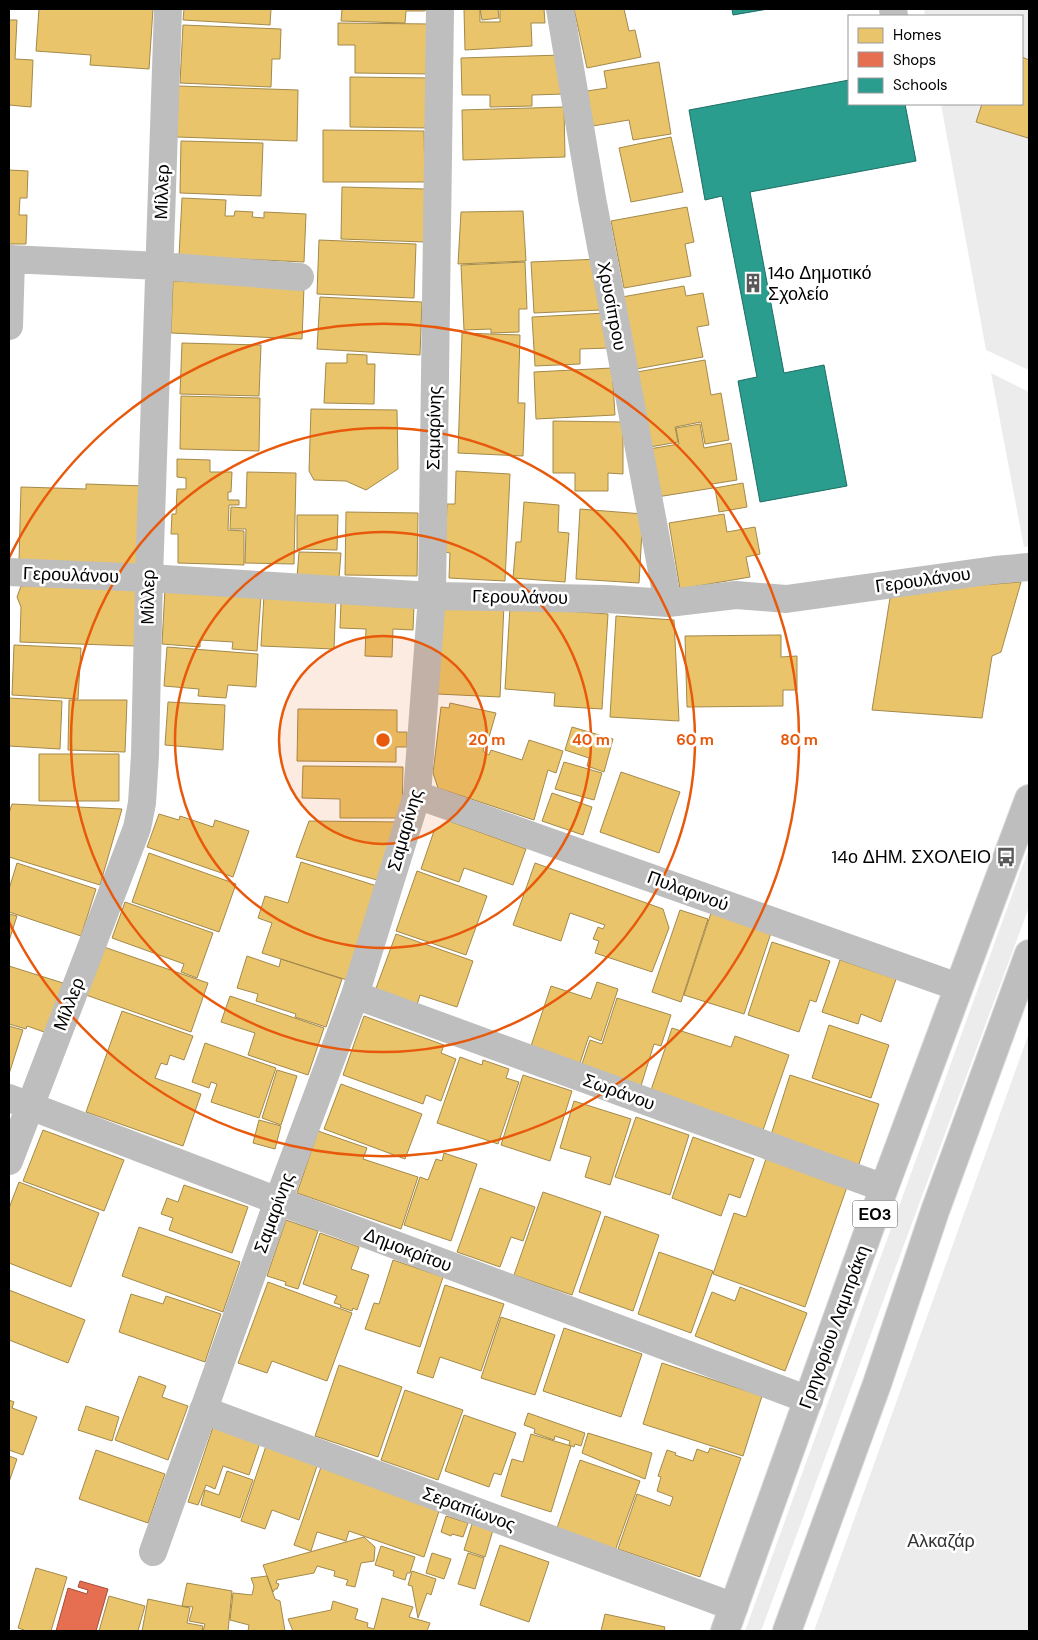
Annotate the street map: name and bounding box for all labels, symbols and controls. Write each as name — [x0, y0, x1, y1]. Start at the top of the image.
legend — [848, 15, 1023, 105]
text: Homes — [893, 25, 942, 45]
text: Shops — [893, 50, 936, 70]
text: Schools — [893, 75, 948, 95]
street label: Μίλλερ — [149, 164, 175, 220]
street label: Χρυσίπpου — [592, 260, 632, 352]
place label: 14ο Δημοτικό Σχολείο — [768, 261, 871, 306]
building icon: 14ο Δημοτικό Σχολείο — [742, 272, 764, 294]
street label: Σαμαρίνης — [421, 385, 447, 470]
street label: Γερουλάνου — [23, 561, 119, 589]
street label: Γερουλάνου — [874, 561, 972, 599]
street label: Μίλλερ — [136, 569, 160, 625]
street label: Γερουλάνου — [472, 584, 568, 610]
text: 20 m — [469, 730, 505, 750]
text: 40 m — [572, 730, 610, 750]
text: 60 m — [676, 730, 714, 750]
text: 80 m — [780, 730, 818, 750]
centre of rings — [374, 731, 392, 749]
street label: Σαμαρίνης — [382, 786, 428, 874]
place label: 14ο ΔΗΜ. ΣΧΟΛΕΙΟ — [831, 845, 991, 869]
bus stop icon: 14ο ΔΗΜ. ΣΧΟΛΕΙΟ — [995, 846, 1017, 868]
street label: Πυλαρινού — [644, 865, 732, 917]
street label: Μίλλερ — [48, 974, 90, 1034]
street label: Σωράνου — [580, 1068, 658, 1116]
street label: Σαμαρίνης — [248, 1169, 300, 1257]
road number: ΕΟ3 — [852, 1200, 898, 1228]
street label: Δημοκρίτου — [361, 1222, 455, 1278]
street label: Γρηγορίου Λαμπράκη — [793, 1242, 875, 1412]
street label: Σεραπίωνος — [419, 1481, 519, 1537]
park label: Αλκαζάρ — [907, 1529, 975, 1553]

